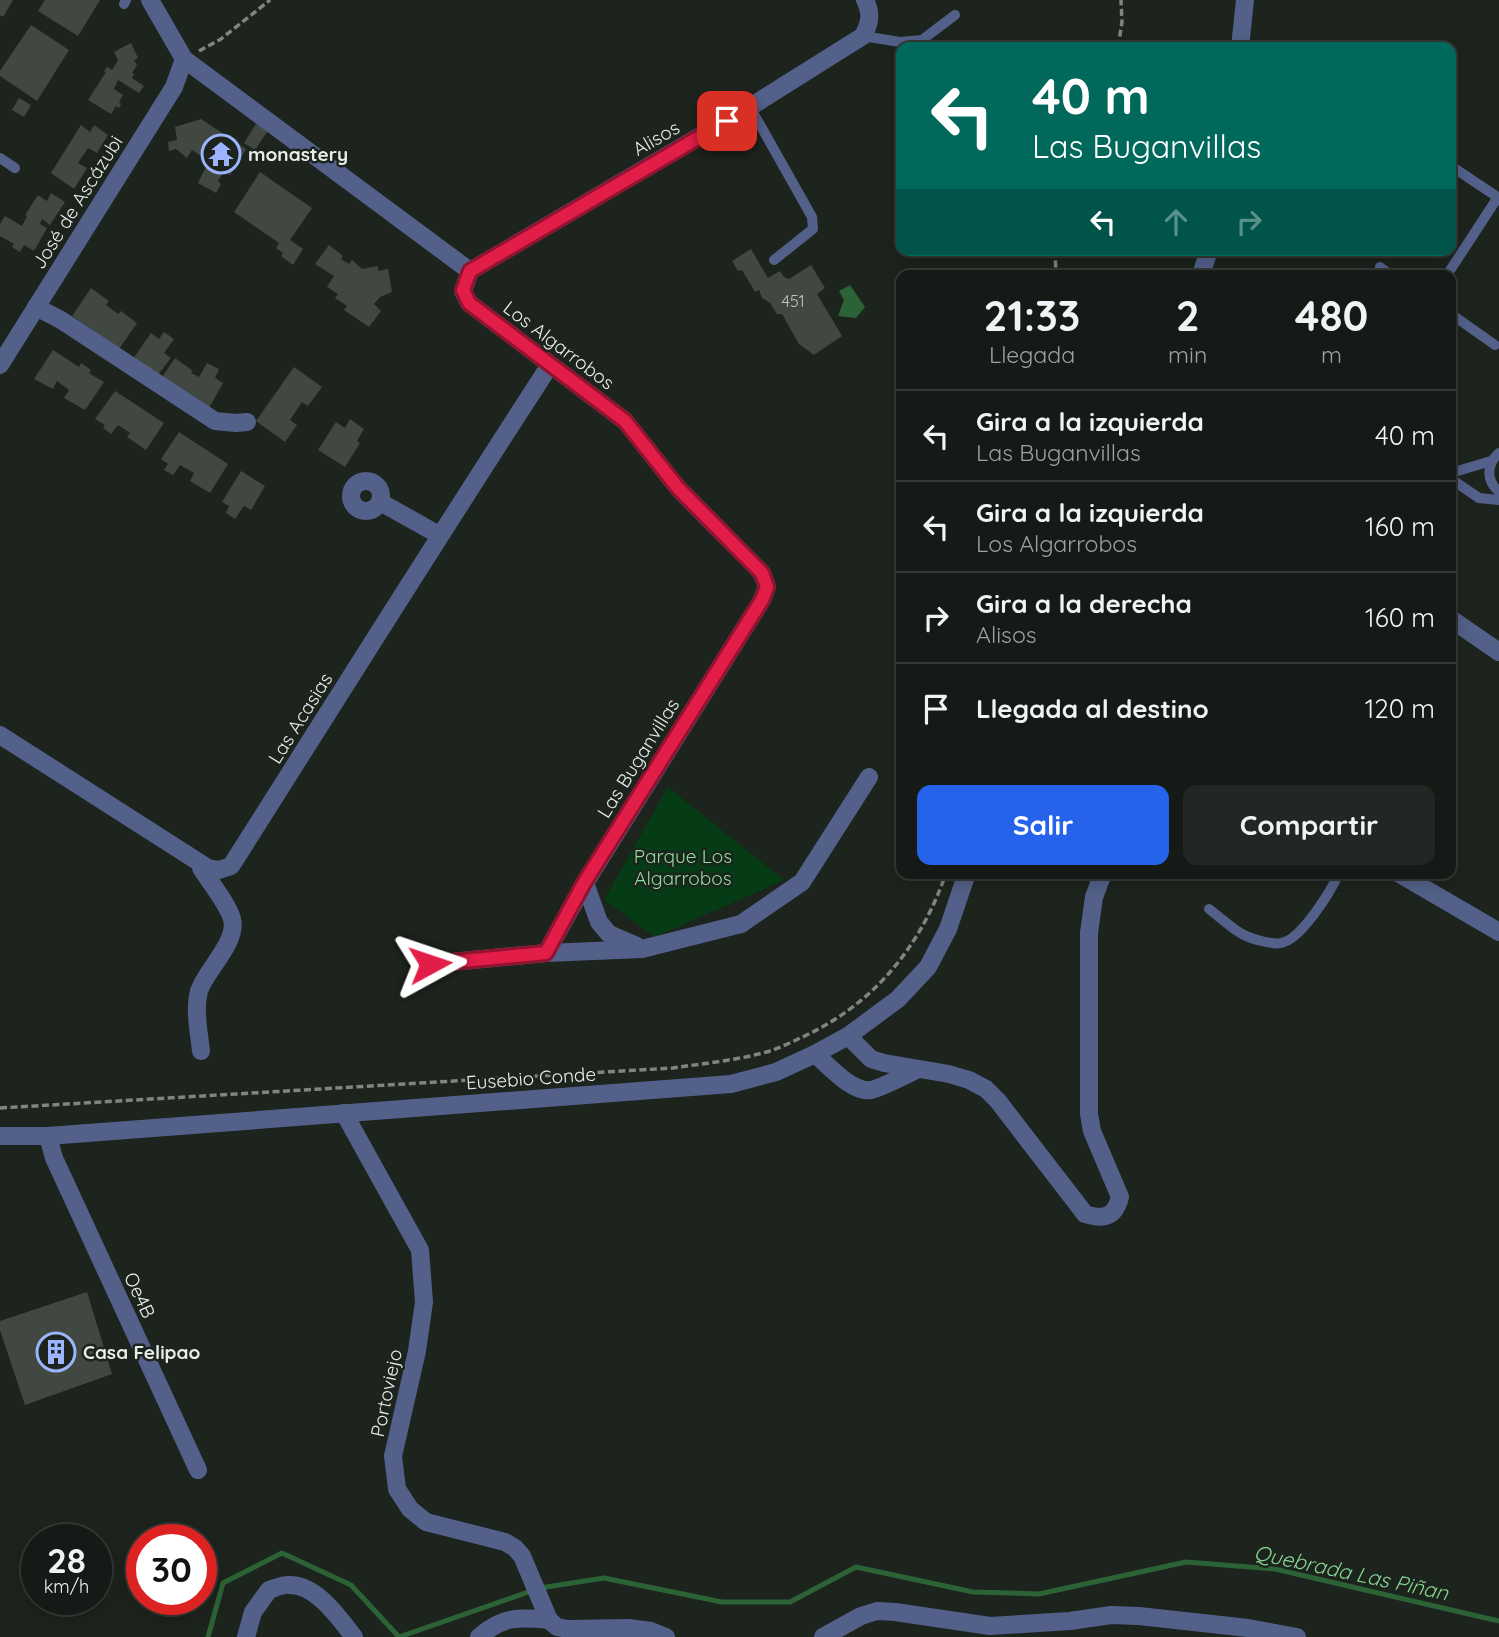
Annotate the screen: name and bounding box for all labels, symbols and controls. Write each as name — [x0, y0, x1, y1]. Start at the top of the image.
text: 40 m — [1032, 65, 1150, 126]
icon: left — [917, 70, 1008, 161]
pin — [697, 91, 757, 151]
icon: arrive — [708, 102, 746, 140]
street label: Alisos — [628, 115, 684, 161]
text: Las Buganvillas — [1032, 126, 1261, 166]
street label: José de Ascázubi — [26, 131, 128, 273]
temple icon: monastery — [200, 133, 242, 175]
place label: monastery — [248, 142, 348, 166]
icon: left — [1084, 203, 1122, 241]
icon: ahead — [1157, 203, 1195, 241]
icon: right — [1230, 203, 1268, 241]
text: 21:33 — [984, 289, 1080, 342]
text: 2 — [1176, 289, 1200, 342]
text: 480 — [1295, 289, 1368, 342]
house number: 451 — [781, 291, 805, 311]
street label: Los Algarrobos — [499, 295, 619, 395]
text: Llegada — [989, 340, 1075, 369]
text: min — [1168, 340, 1207, 369]
text: m — [1321, 340, 1342, 369]
text: Gira a la izquierda — [976, 405, 1204, 438]
icon: left — [917, 417, 955, 455]
text: 40 m — [1375, 419, 1435, 452]
text: Las Buganvillas — [976, 438, 1141, 467]
text: Gira a la izquierda — [976, 496, 1204, 529]
icon: left — [917, 508, 955, 546]
text: 160 m — [1365, 510, 1435, 543]
text: Los Algarrobos — [976, 529, 1137, 558]
text: Gira a la derecha — [976, 587, 1192, 620]
icon: right — [917, 599, 955, 637]
text: 160 m — [1365, 601, 1435, 634]
text: Alisos — [976, 620, 1037, 649]
street label: Las Acasias — [263, 668, 337, 768]
icon: arrive — [917, 690, 955, 728]
text: Llegada al destino — [976, 692, 1209, 725]
text: 120 m — [1365, 692, 1435, 725]
street label: Las Buganvillas — [592, 694, 684, 822]
button: Salir — [917, 785, 1169, 865]
button: Compartir — [1183, 785, 1435, 865]
park label: Parque Los Algarrobos — [634, 844, 732, 890]
position arrow — [393, 927, 467, 1001]
street label: Eusebio Conde — [465, 1061, 597, 1095]
street label: Oe4B — [119, 1268, 161, 1322]
building icon: Casa Felipao — [35, 1331, 77, 1373]
place label: Casa Felipao — [83, 1340, 200, 1364]
street label: Portoviejo — [365, 1347, 407, 1439]
speed limit sign: 30 — [126, 1524, 217, 1615]
text: 28 — [47, 1538, 86, 1582]
water label: Quebrada Las Piñan — [1252, 1539, 1452, 1606]
text: km/h — [44, 1575, 89, 1598]

